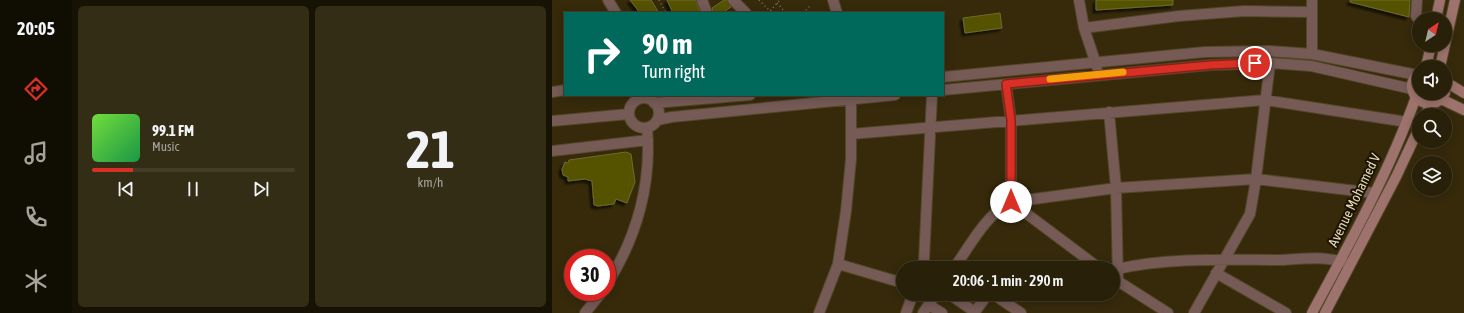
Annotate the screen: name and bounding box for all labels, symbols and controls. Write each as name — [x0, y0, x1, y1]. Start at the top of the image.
north arrow — [1412, 12, 1452, 52]
map controls — [1412, 12, 1452, 196]
text: 20:05 — [17, 18, 55, 39]
icon: right — [576, 28, 628, 80]
text: 90 m — [642, 28, 692, 60]
pin — [1238, 46, 1272, 80]
icon: arrive — [1244, 52, 1266, 74]
button: sound — [1412, 60, 1452, 100]
text: Turn right — [642, 61, 705, 82]
icon: directions — [22, 75, 50, 103]
button: search — [1412, 108, 1452, 148]
text: 21 — [406, 119, 455, 179]
text: 99.1 FM — [152, 122, 194, 139]
icon: music — [22, 139, 50, 167]
text: Music — [152, 139, 179, 154]
street label: Avenue Mohamed V — [1325, 151, 1384, 249]
button: layers — [1412, 156, 1452, 196]
text: km/h — [418, 175, 443, 190]
icon: previous — [115, 178, 137, 200]
icon: pause — [182, 178, 204, 200]
icon: next — [250, 178, 272, 200]
position arrow — [990, 181, 1032, 223]
icon: phone — [22, 203, 50, 231]
speed limit sign: 30 — [564, 249, 616, 301]
icon: climate — [22, 267, 50, 295]
text: 20:06 · 1 min · 290 m — [953, 272, 1063, 289]

